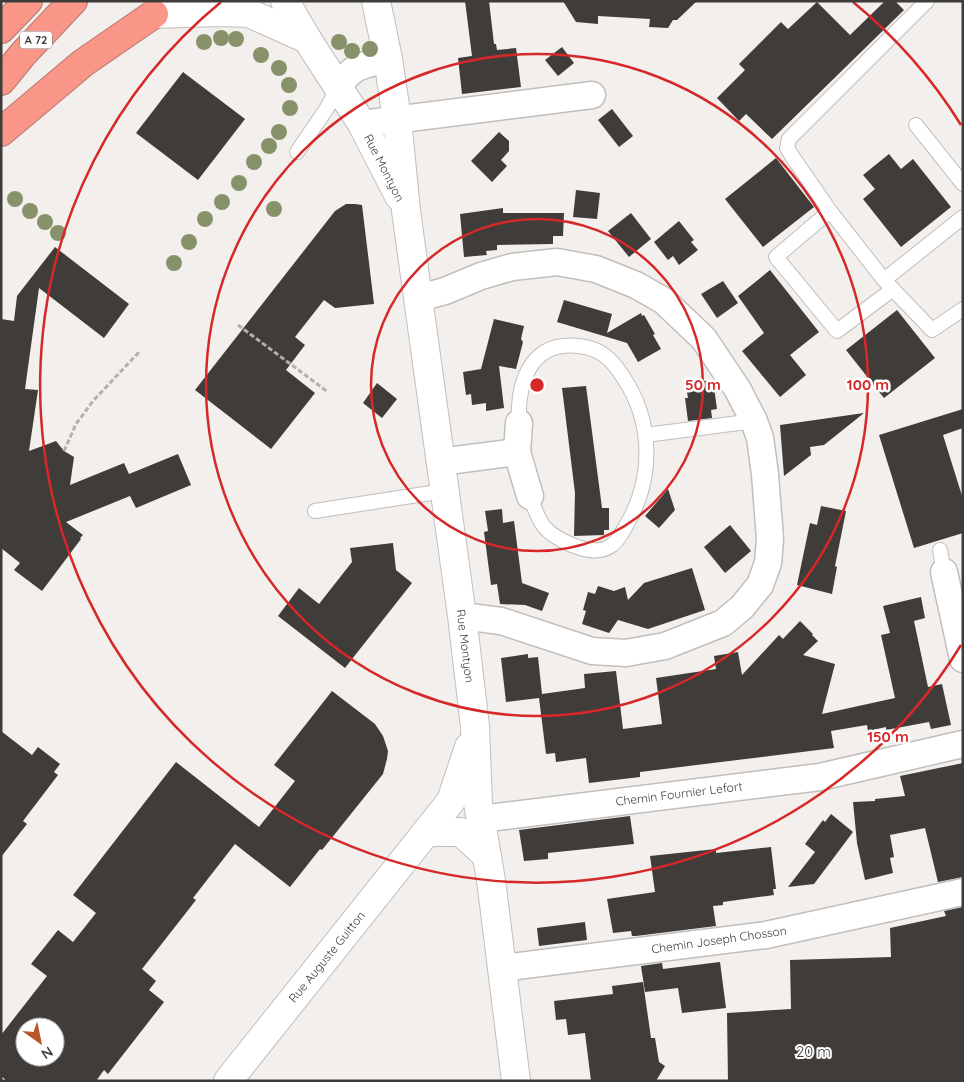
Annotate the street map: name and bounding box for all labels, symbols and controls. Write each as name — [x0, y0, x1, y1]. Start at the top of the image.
road number: A 72 — [20, 32, 52, 48]
street label: Rue Montyon — [361, 131, 408, 204]
text: 50 m — [685, 375, 721, 394]
text: 100 m — [847, 375, 889, 394]
centre of rings — [528, 376, 546, 394]
street label: Rue Montyon — [454, 608, 477, 684]
text: 150 m — [867, 727, 909, 746]
street label: Chemin Fournier Lefort — [615, 778, 743, 809]
street label: Rue Auguste Guitton — [285, 908, 368, 1005]
street label: Chemin Joseph Chosson — [650, 923, 788, 956]
north arrow — [15, 1017, 65, 1067]
scale bar — [789, 1034, 855, 1066]
text: 20 m — [796, 1042, 831, 1061]
text: N — [38, 1043, 56, 1063]

